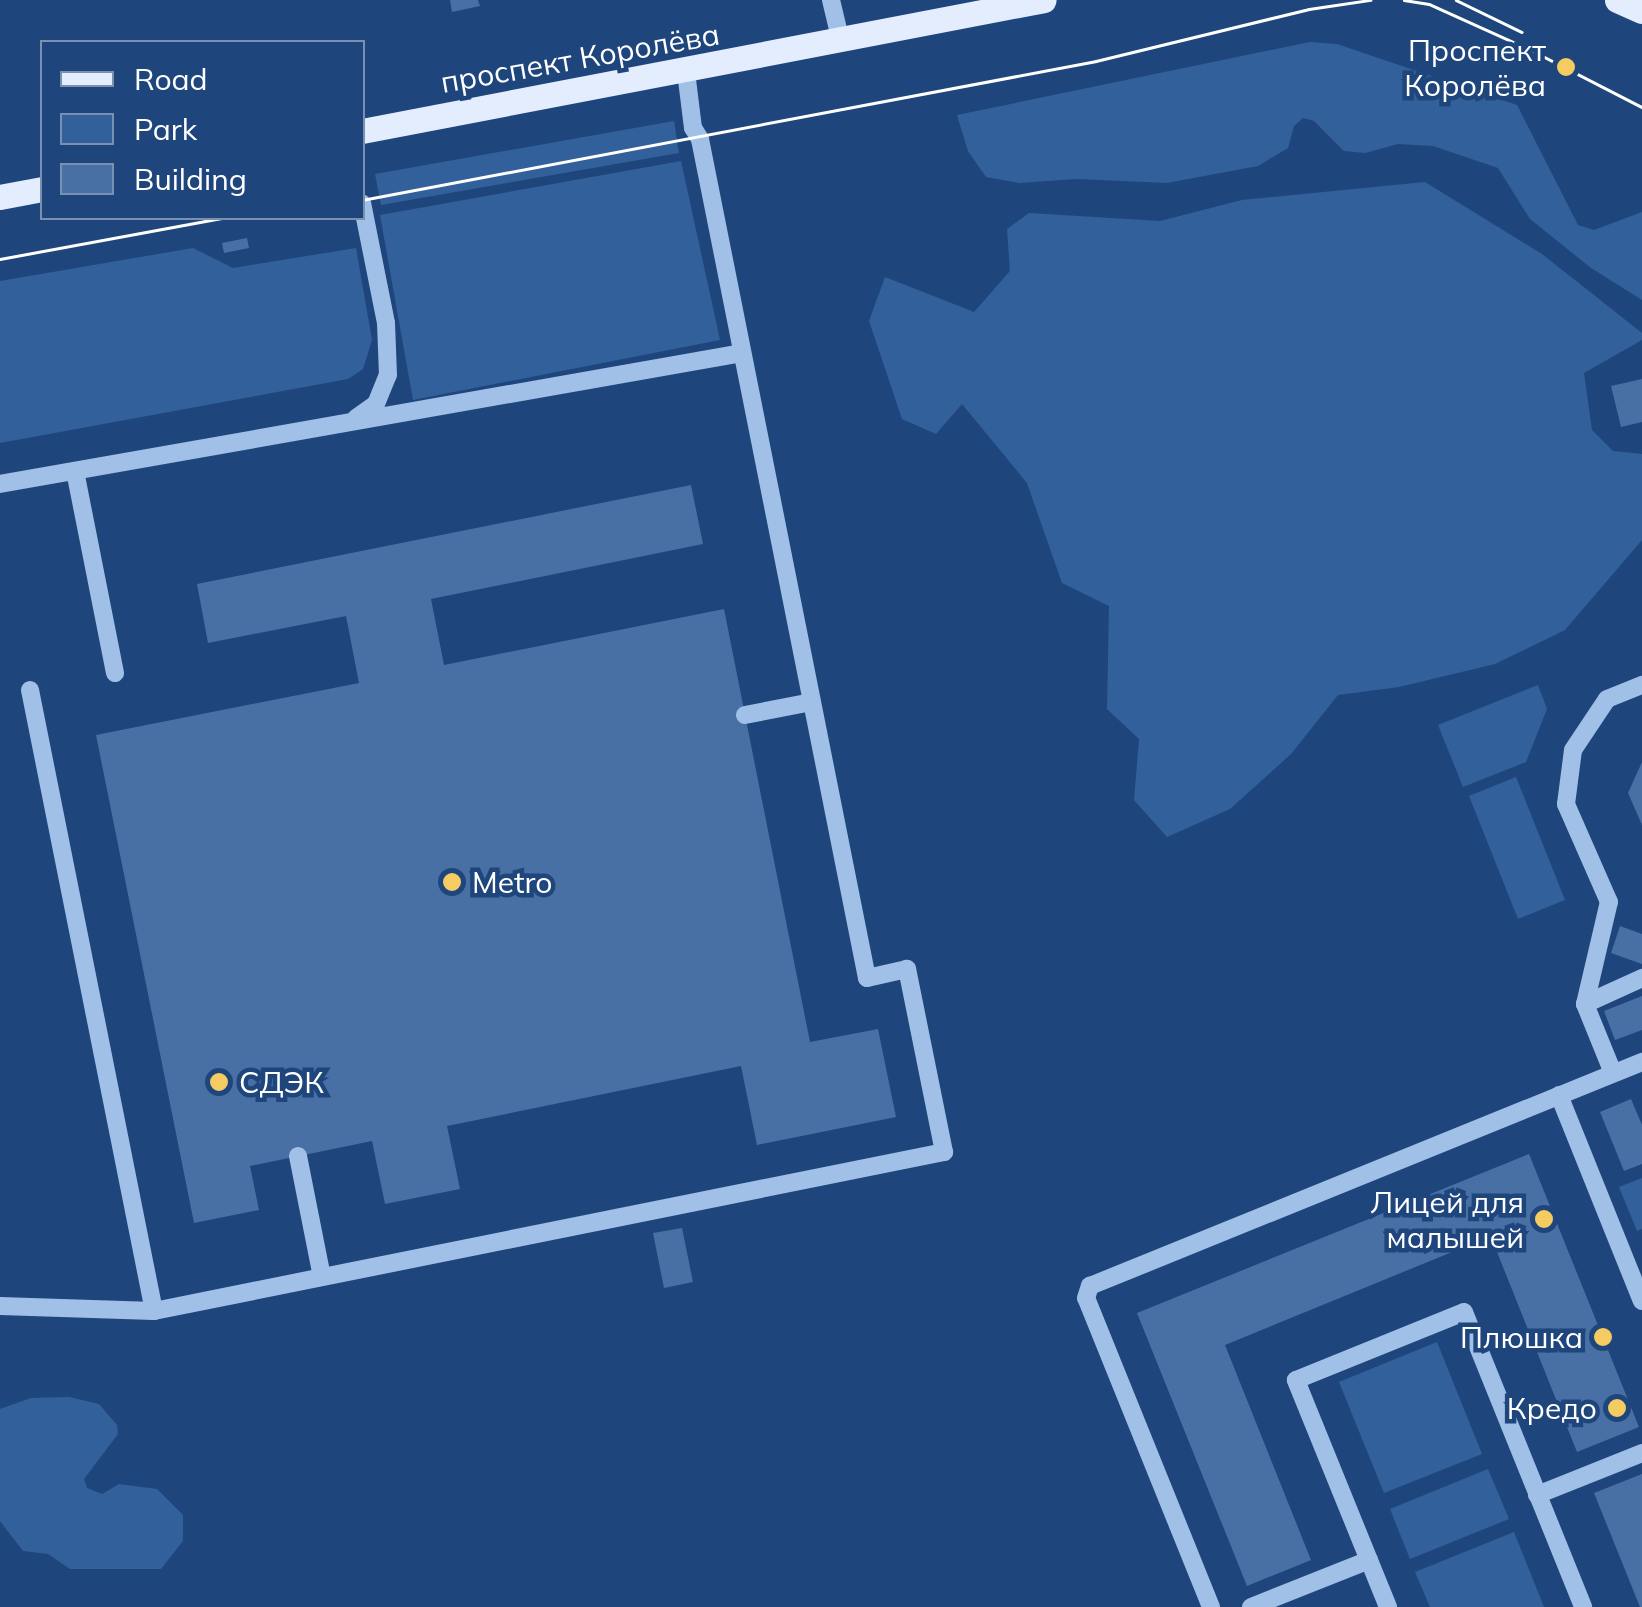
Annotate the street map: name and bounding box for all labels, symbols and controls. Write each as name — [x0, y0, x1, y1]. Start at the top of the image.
street label: проспект Королёва — [438, 16, 722, 100]
place label: Проспект Королёва — [1404, 32, 1546, 102]
legend — [40, 40, 365, 220]
marker: Проспект Королёва — [1555, 56, 1577, 78]
text: Road — [134, 60, 208, 98]
text: Park — [134, 110, 197, 148]
text: Building — [134, 160, 247, 198]
place label: Metro — [472, 864, 552, 900]
marker: Metro — [441, 871, 463, 893]
place label: СДЭК — [239, 1064, 324, 1100]
marker: СДЭК — [208, 1071, 230, 1093]
place label: Лицей для малышей — [1370, 1184, 1524, 1254]
marker: Лицей для малышей — [1533, 1208, 1555, 1230]
place label: Плюшка — [1460, 1319, 1583, 1355]
marker: Плюшка — [1592, 1326, 1614, 1348]
place label: Кредо — [1507, 1390, 1597, 1426]
marker: Кредо — [1606, 1397, 1628, 1419]

